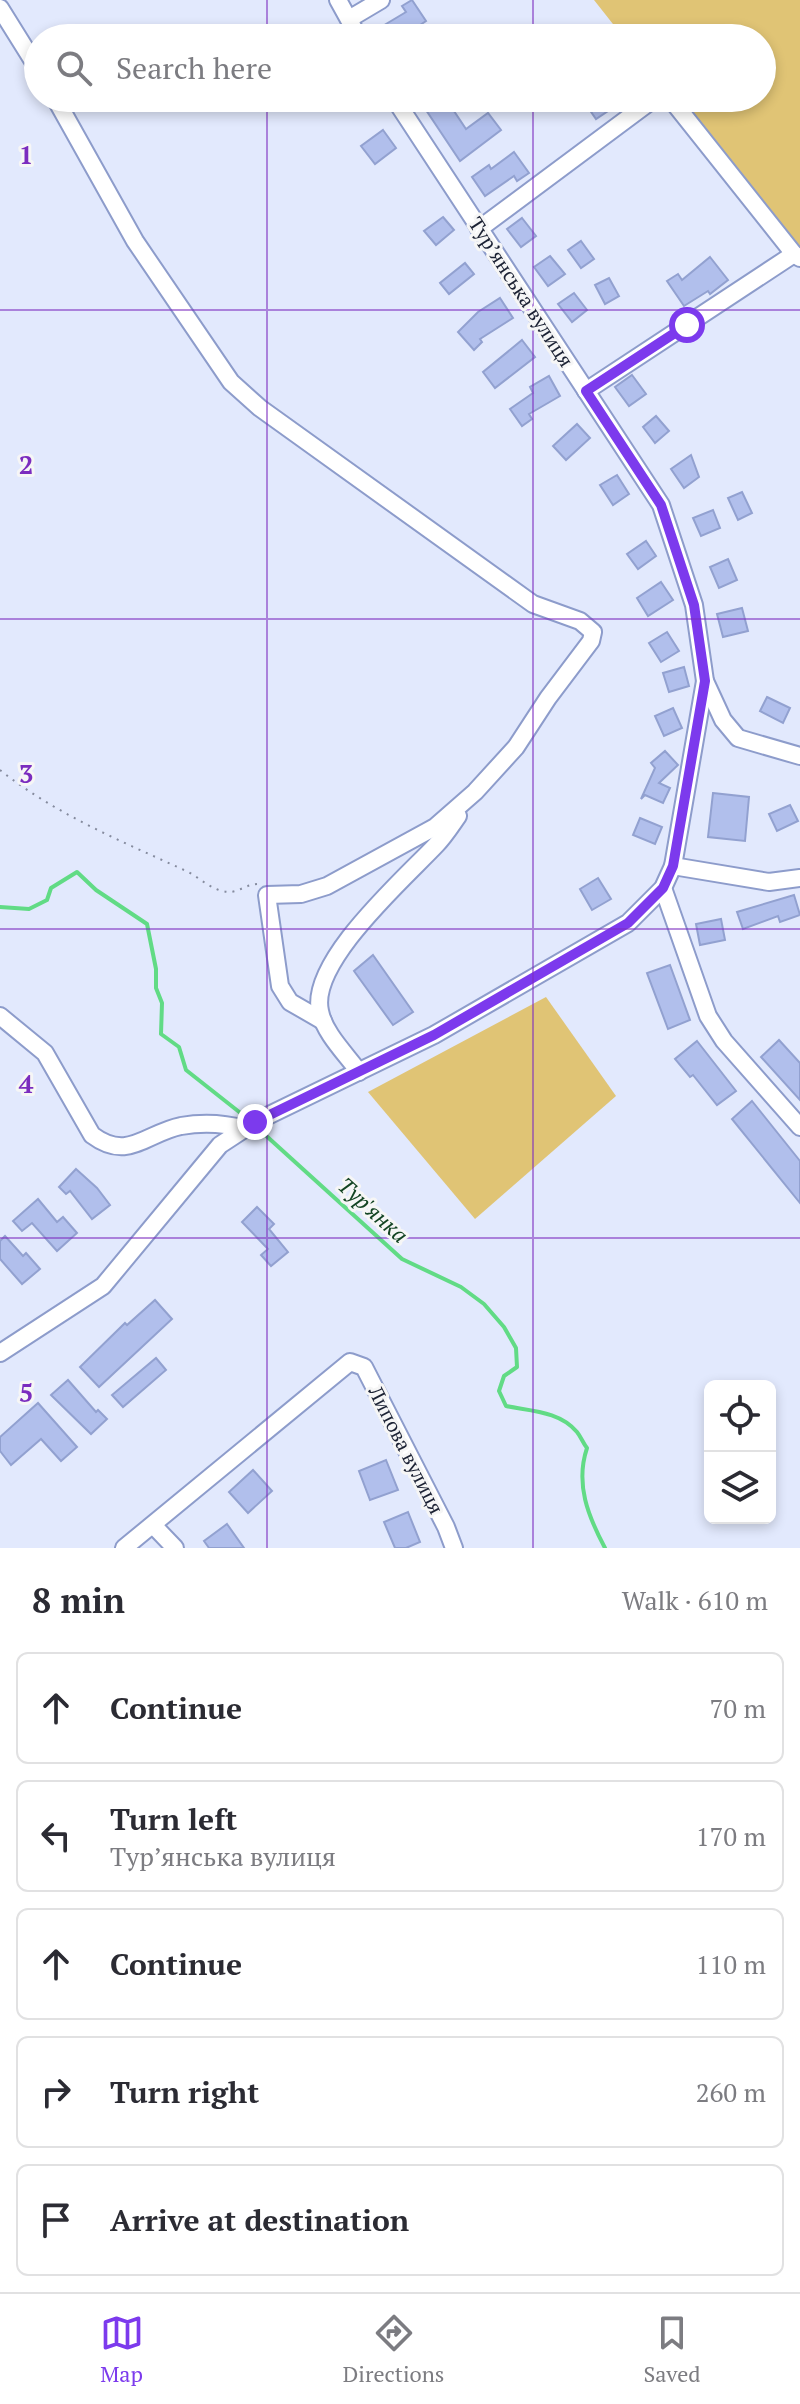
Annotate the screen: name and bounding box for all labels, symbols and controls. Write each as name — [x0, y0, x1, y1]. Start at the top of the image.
search box — [24, 24, 776, 112]
icon: search — [52, 46, 96, 90]
text: Search here — [116, 48, 272, 88]
text: 1 — [19, 137, 33, 171]
street label: Турʼянська вулиця — [463, 212, 580, 372]
route start — [669, 307, 705, 343]
text: 2 — [19, 447, 33, 481]
text: 3 — [19, 756, 33, 790]
text: 4 — [19, 1066, 34, 1100]
route end — [237, 1104, 273, 1140]
water label: Тур'янка — [332, 1170, 415, 1249]
text: 5 — [19, 1375, 33, 1409]
street label: Липова вулиця — [362, 1380, 450, 1518]
map controls — [704, 1380, 776, 1524]
button: locate — [704, 1380, 776, 1452]
button: layers — [704, 1452, 776, 1524]
text: 8 min — [32, 1578, 125, 1623]
text: Walk · 610 m — [622, 1583, 768, 1617]
icon: ahead — [34, 1686, 78, 1730]
text: Continue — [110, 1688, 242, 1728]
text: 70 m — [710, 1691, 766, 1725]
text: Turn left — [110, 1799, 237, 1839]
icon: left — [34, 1814, 78, 1858]
text: 170 m — [696, 1819, 766, 1853]
text: Турʼянська вулиця — [110, 1839, 336, 1873]
icon: ahead — [34, 1942, 78, 1986]
text: Continue — [110, 1944, 242, 1984]
text: 110 m — [696, 1947, 766, 1981]
icon: right — [34, 2070, 78, 2114]
text: Turn right — [110, 2072, 259, 2112]
text: 260 m — [696, 2075, 766, 2109]
icon: arrive — [34, 2198, 78, 2242]
text: Arrive at destination — [110, 2200, 409, 2240]
tab: Map — [100, 2311, 144, 2388]
tab: Directions — [343, 2311, 444, 2388]
tab: Saved — [643, 2311, 700, 2388]

